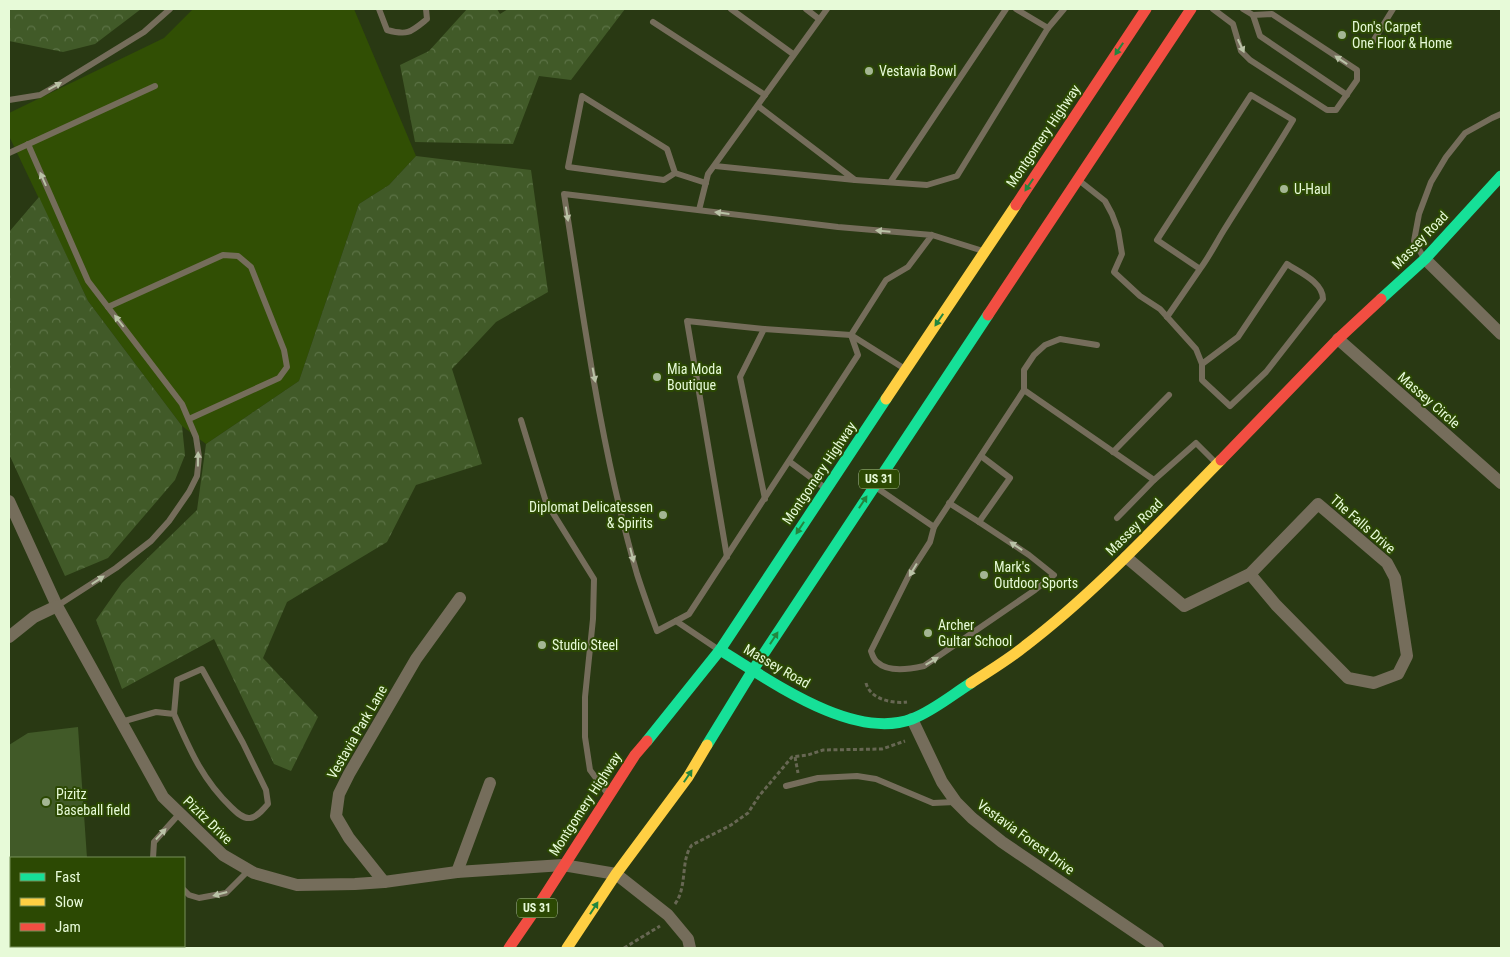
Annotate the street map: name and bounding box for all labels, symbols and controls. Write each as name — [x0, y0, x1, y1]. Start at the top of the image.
place label: Don's Carpet One Floor & Home — [1352, 19, 1453, 51]
marker: Don's Carpet One Floor & Home — [1336, 29, 1348, 41]
one-way arrow — [1237, 39, 1245, 53]
one-way arrow — [1114, 43, 1124, 56]
one-way arrow — [1334, 55, 1347, 64]
place label: Vestavia Bowl — [879, 63, 956, 79]
marker: Vestavia Bowl — [863, 65, 875, 77]
one-way arrow — [48, 82, 61, 91]
street label: Montgomery Highway — [1003, 82, 1083, 190]
one-way arrow — [39, 172, 47, 186]
one-way arrow — [1024, 178, 1034, 191]
place label: U-Haul — [1294, 181, 1331, 197]
marker: U-Haul — [1278, 183, 1290, 195]
one-way arrow — [564, 207, 572, 223]
street label: Massey Road — [1389, 208, 1451, 272]
one-way arrow — [714, 209, 730, 217]
one-way arrow — [875, 227, 891, 235]
one-way arrow — [934, 313, 943, 326]
one-way arrow — [114, 315, 125, 328]
place label: Mia Moda Boutique — [667, 361, 722, 393]
one-way arrow — [590, 367, 598, 383]
street label: Massey Circle — [1395, 369, 1464, 432]
marker: Mia Moda Boutique — [651, 371, 663, 383]
street label: Montgomery Highway — [779, 419, 859, 527]
one-way arrow — [194, 451, 202, 467]
road number: US 31 — [859, 469, 899, 488]
street label: The Falls Drive — [1327, 491, 1399, 557]
one-way arrow — [859, 495, 868, 508]
street label: Massey Road — [1102, 495, 1166, 559]
place label: Diplomat Delicatessen & Spirits — [529, 499, 653, 531]
marker: Diplomat Delicatessen & Spirits — [657, 509, 669, 521]
one-way arrow — [795, 521, 805, 535]
one-way arrow — [1009, 541, 1022, 550]
one-way arrow — [628, 548, 636, 563]
place label: Mark's Outdoor Sports — [994, 559, 1078, 591]
one-way arrow — [908, 563, 917, 576]
marker: Mark's Outdoor Sports — [978, 569, 990, 581]
one-way arrow — [91, 575, 105, 585]
place label: Archer Gultar School — [938, 617, 1012, 649]
marker: Archer Gultar School — [922, 627, 934, 639]
one-way arrow — [769, 631, 779, 644]
place label: Studio Steel — [552, 637, 618, 653]
marker: Studio Steel — [536, 639, 548, 651]
street label: Massey Road — [741, 641, 813, 691]
one-way arrow — [926, 656, 939, 665]
street label: Vestavia Park Lane — [324, 682, 390, 782]
street label: Montgomery Highway — [546, 749, 625, 859]
one-way arrow — [684, 769, 693, 782]
place label: Pizitz Baseball field — [56, 786, 130, 818]
street label: Pizitz Drive — [180, 793, 236, 848]
marker: Pizitz Baseball field — [40, 796, 52, 808]
street label: Vestavia Forest Drive — [974, 796, 1078, 878]
one-way arrow — [155, 828, 167, 840]
legend — [10, 857, 185, 947]
text: Fast — [55, 868, 80, 886]
one-way arrow — [212, 890, 227, 898]
text: Slow — [55, 893, 84, 911]
road number: US 31 — [517, 898, 557, 918]
one-way arrow — [589, 901, 598, 914]
text: Jam — [55, 918, 81, 936]

